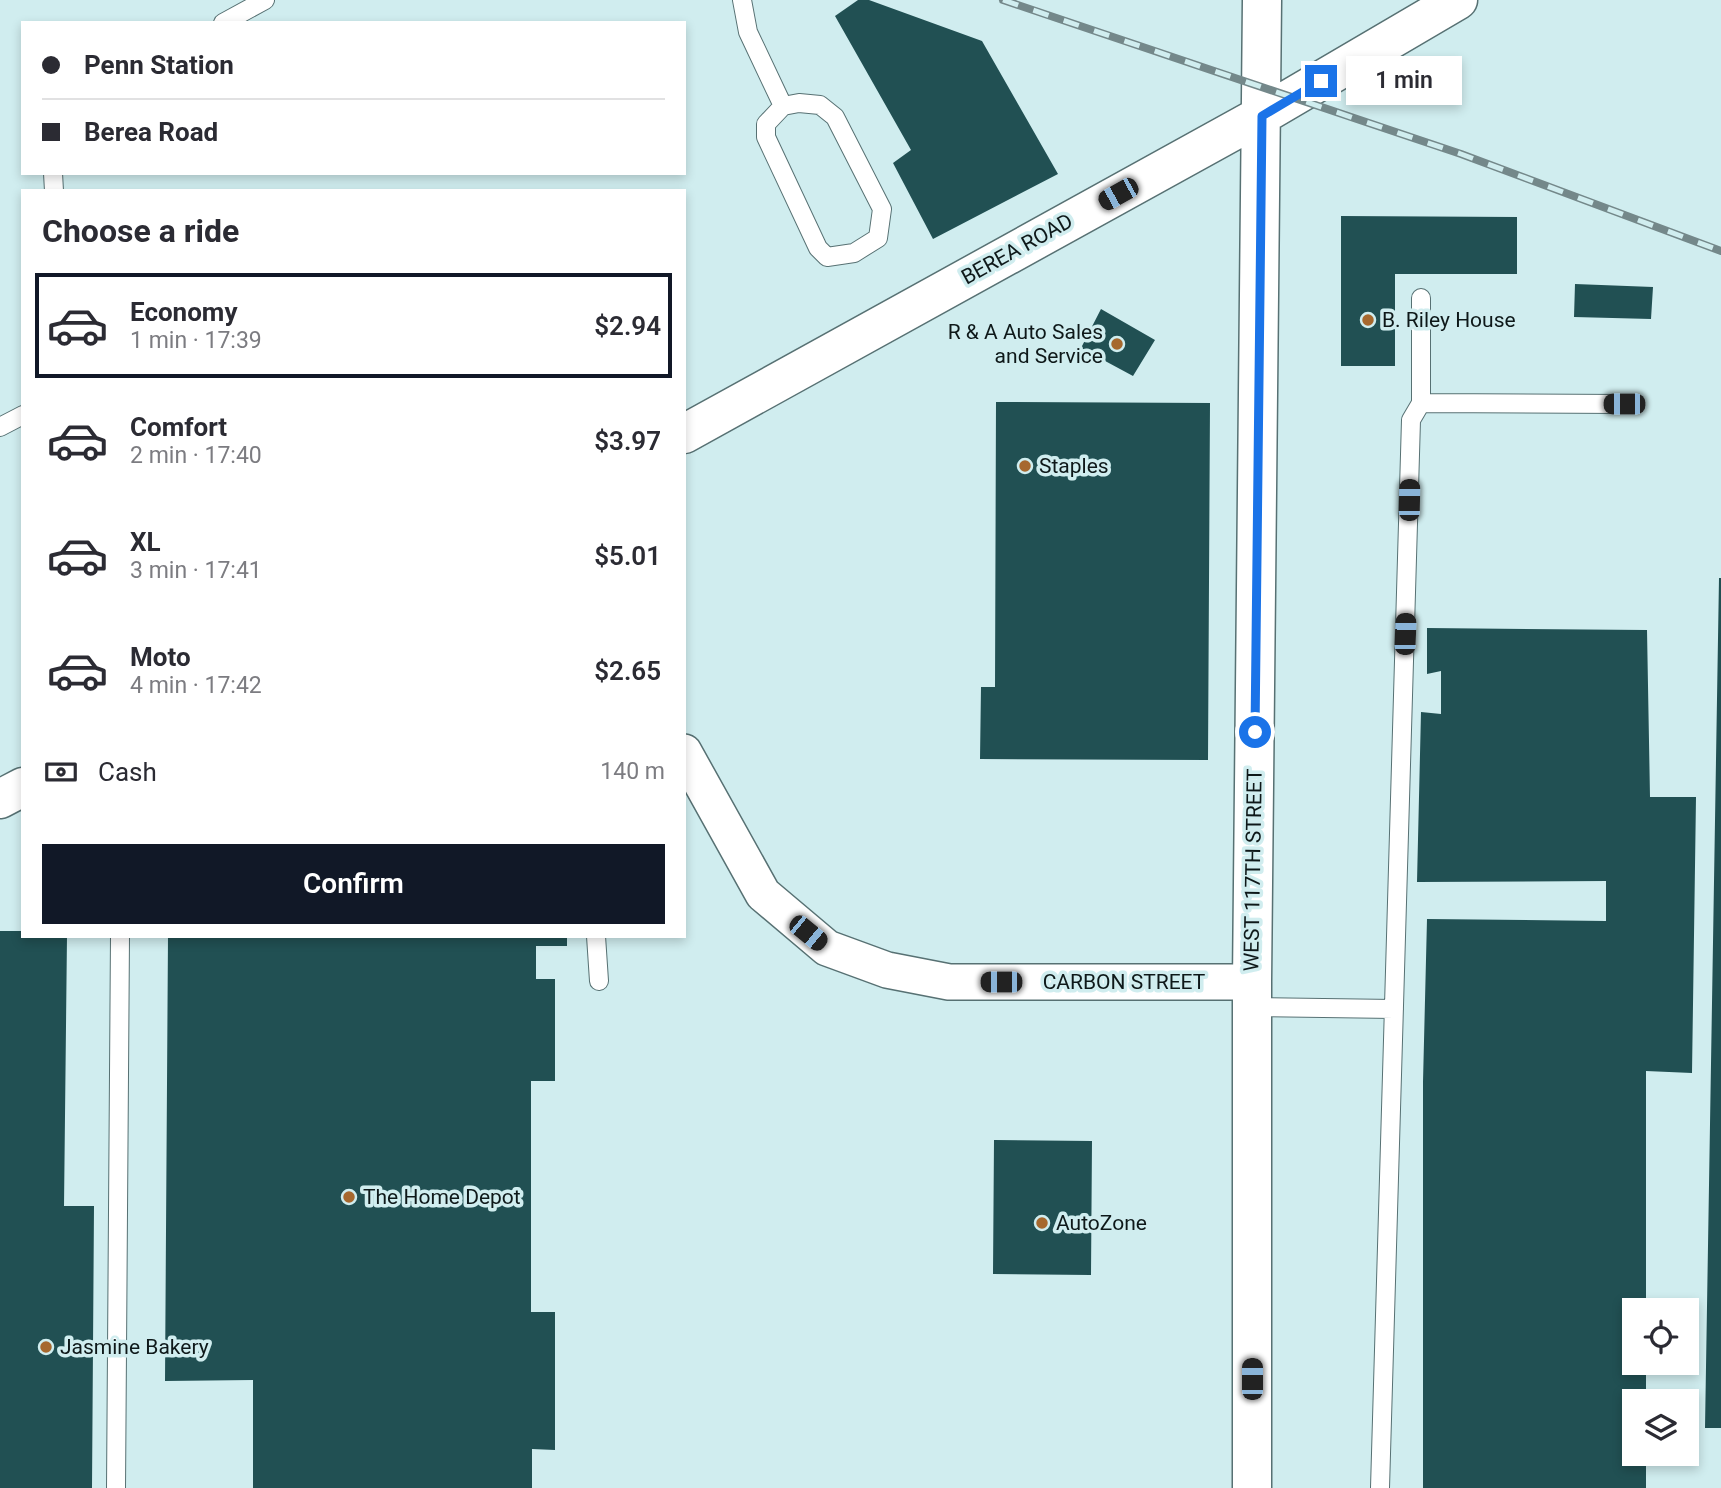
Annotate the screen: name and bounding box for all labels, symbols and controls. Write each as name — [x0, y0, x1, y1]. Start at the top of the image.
text: Penn Station — [84, 50, 234, 80]
callout: 1 min — [1346, 56, 1461, 106]
route end — [1305, 65, 1337, 97]
text: 1 min — [1375, 67, 1433, 94]
text: Berea Road — [84, 117, 218, 147]
car — [1095, 175, 1142, 213]
street label: BEREA ROAD — [957, 209, 1077, 289]
text: Choose a ride — [42, 212, 239, 250]
icon: car — [46, 294, 109, 357]
text: Economy — [130, 297, 237, 327]
place label: B. Riley House — [1382, 308, 1516, 332]
text: $2.94 — [594, 311, 661, 341]
marker: B. Riley House — [1360, 312, 1376, 328]
place label: R & A Auto Sales and Service — [948, 320, 1103, 368]
text: 1 min · 17:39 — [130, 327, 262, 354]
marker: R & A Auto Sales and Service — [1109, 336, 1125, 352]
car — [1604, 394, 1646, 415]
icon: car — [46, 409, 109, 472]
text: Comfort — [130, 412, 227, 442]
text: $3.97 — [594, 426, 661, 456]
text: 2 min · 17:40 — [130, 442, 262, 469]
place label: Staples — [1039, 454, 1109, 478]
marker: Staples — [1017, 458, 1033, 474]
car — [1399, 479, 1420, 521]
icon: car — [46, 524, 109, 587]
text: XL — [130, 527, 161, 557]
text: $5.01 — [594, 541, 661, 571]
text: 3 min · 17:41 — [130, 557, 262, 584]
car — [1394, 613, 1417, 655]
icon: car — [46, 639, 109, 702]
text: Moto — [130, 642, 191, 672]
text: $2.65 — [594, 656, 661, 686]
text: 4 min · 17:42 — [130, 672, 262, 699]
route start — [1239, 716, 1271, 748]
icon: cash — [42, 753, 80, 791]
text: Cash — [98, 757, 157, 787]
text: 140 m — [600, 758, 665, 785]
street label: WEST 117TH STREET — [1239, 768, 1267, 972]
button: Confirm — [42, 844, 665, 924]
car — [786, 912, 831, 954]
street label: CARBON STREET — [1043, 970, 1206, 994]
car — [981, 972, 1023, 993]
place label: The Home Depot — [363, 1185, 521, 1209]
marker: The Home Depot — [341, 1189, 357, 1205]
place label: AutoZone — [1056, 1211, 1147, 1235]
marker: AutoZone — [1034, 1215, 1050, 1231]
map controls — [1622, 1298, 1699, 1466]
button: locate — [1622, 1298, 1699, 1375]
place label: Jasmine Bakery — [60, 1335, 209, 1359]
marker: Jasmine Bakery — [38, 1339, 54, 1355]
car — [1242, 1358, 1263, 1400]
button: layers — [1622, 1389, 1699, 1466]

